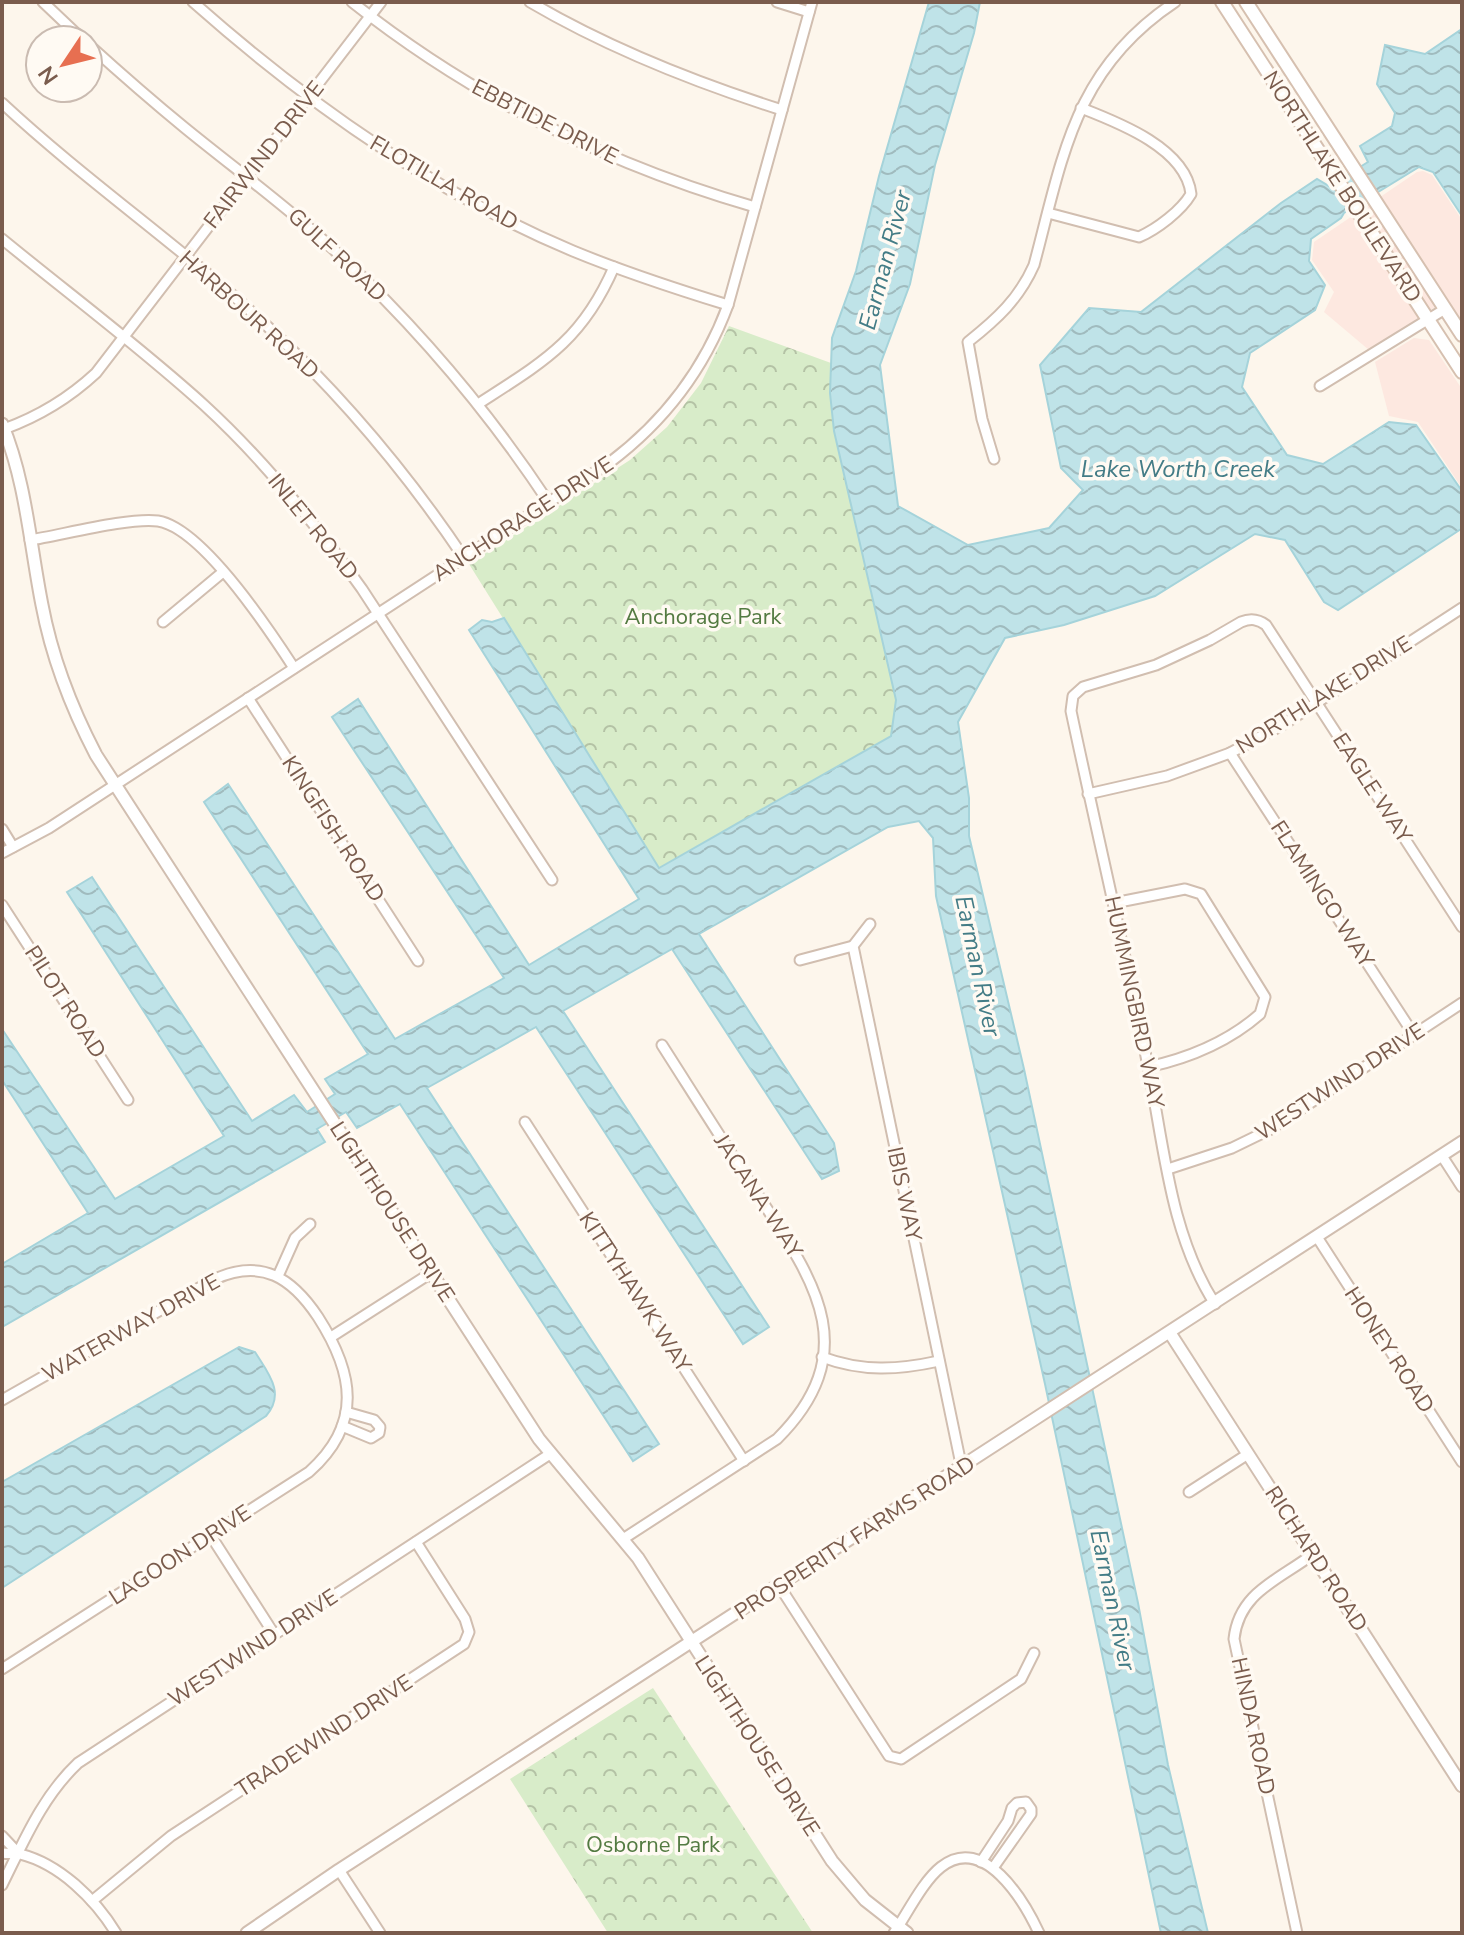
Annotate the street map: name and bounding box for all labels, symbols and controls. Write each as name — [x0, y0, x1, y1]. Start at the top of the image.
north arrow — [24, 24, 104, 104]
text: N — [31, 60, 65, 90]
street label: NORTHLAKE BOULEVARD — [1256, 65, 1428, 309]
street label: EBBTIDE DRIVE — [467, 72, 623, 172]
street label: FAIRWIND DRIVE — [197, 75, 331, 235]
street label: FLOTILLA ROAD — [364, 128, 524, 238]
water label: Earman River — [851, 185, 919, 333]
street label: GULF ROAD — [281, 201, 393, 309]
street label: HARBOUR ROAD — [172, 244, 326, 386]
street label: ANCHORAGE DRIVE — [427, 449, 619, 589]
water label: Lake Worth Creek — [1081, 453, 1276, 485]
street label: INLET ROAD — [261, 467, 365, 587]
park label: Anchorage Park — [624, 602, 783, 632]
street label: NORTHLAKE DRIVE — [1230, 629, 1418, 761]
street label: EAGLE WAY — [1325, 727, 1419, 850]
street label: KINGFISH ROAD — [274, 750, 392, 908]
street label: FLAMINGO WAY — [1263, 815, 1381, 974]
water label: Earman River — [947, 893, 1009, 1041]
street label: HUMMINGBIRD WAY — [1097, 893, 1171, 1112]
street label: PILOT ROAD — [17, 940, 113, 1064]
street label: WESTWIND DRIVE — [1250, 1016, 1430, 1148]
street label: LIGHTHOUSE DRIVE — [322, 1116, 462, 1308]
street label: JACANA WAY — [706, 1127, 810, 1264]
street label: IBIS WAY — [879, 1144, 929, 1245]
street label: KITTYHAWK WAY — [572, 1206, 699, 1379]
street label: WATERWAY DRIVE — [37, 1267, 225, 1389]
street label: HONEY ROAD — [1337, 1281, 1441, 1419]
street label: PROSPERITY FARMS ROAD — [729, 1449, 981, 1627]
street label: RICHARD ROAD — [1258, 1480, 1374, 1638]
street label: LAGOON DRIVE — [103, 1498, 257, 1612]
water label: Earman River — [1082, 1527, 1144, 1675]
street label: WESTWIND DRIVE — [163, 1582, 343, 1714]
street label: LIGHTHOUSE DRIVE — [687, 1650, 827, 1842]
street label: HINDA ROAD — [1224, 1654, 1282, 1798]
street label: TRADEWIND DRIVE — [230, 1667, 418, 1805]
park label: Osborne Park — [586, 1830, 721, 1860]

